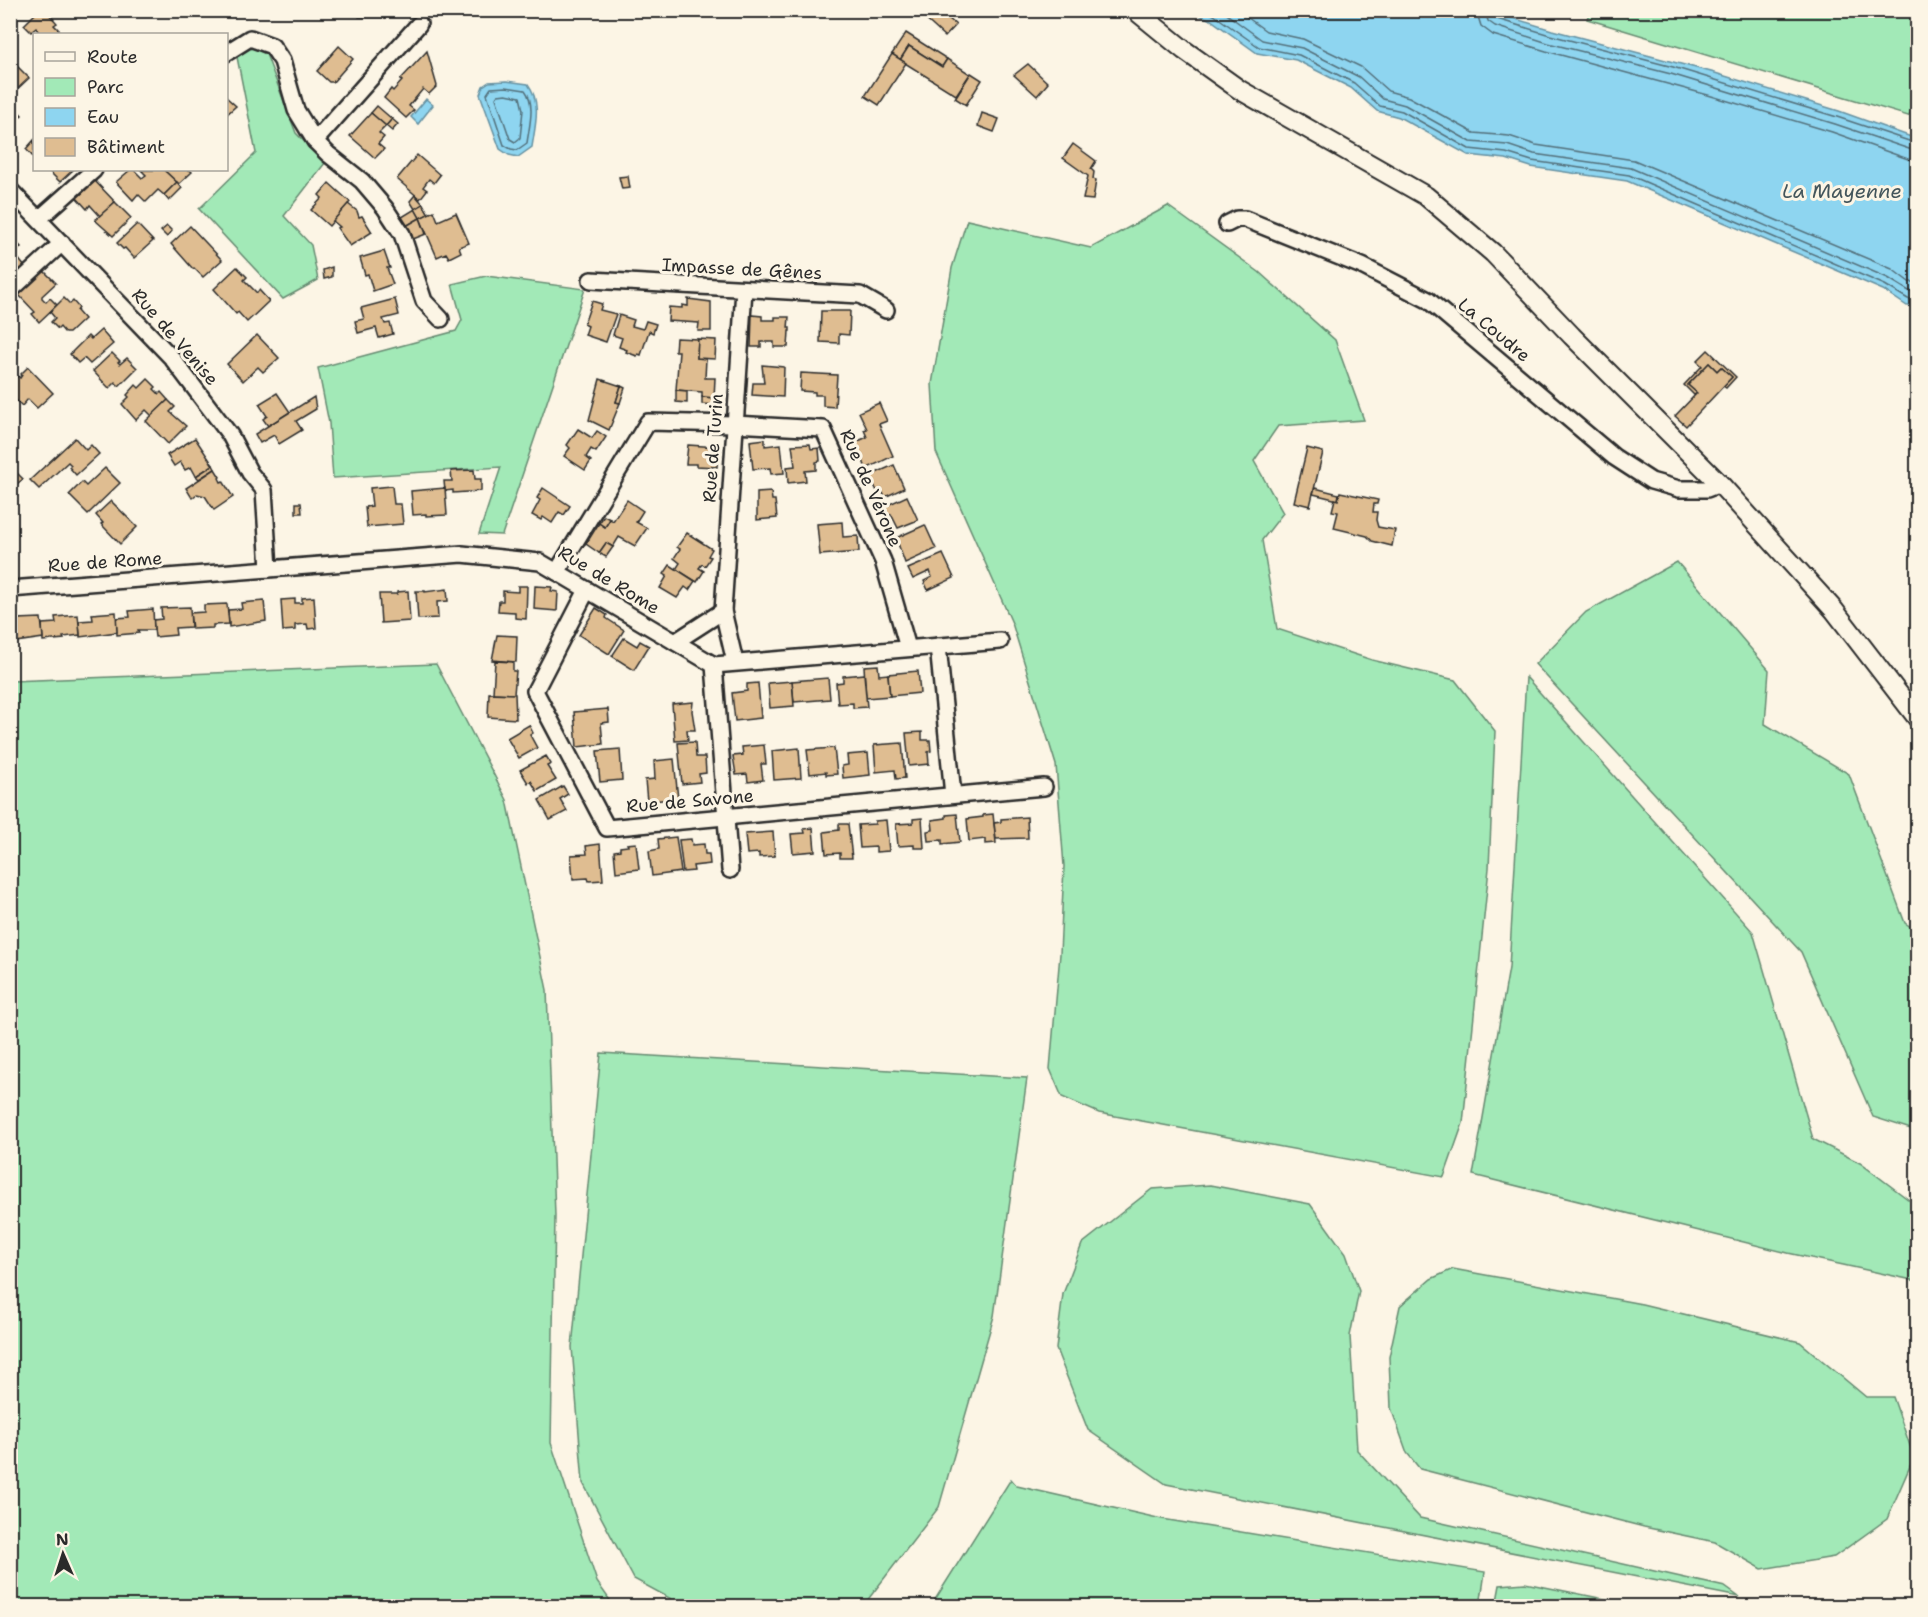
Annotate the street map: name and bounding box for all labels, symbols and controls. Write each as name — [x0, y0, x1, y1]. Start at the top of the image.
legend — [33, 33, 228, 171]
text: Route — [87, 45, 138, 69]
text: Parc — [87, 75, 124, 99]
text: Eau — [87, 105, 119, 129]
text: Bâtiment — [87, 135, 165, 159]
water label: La Mayenne — [1782, 178, 1902, 204]
street label: Impasse de Gênes — [661, 253, 823, 285]
street label: Rue de Venise — [126, 283, 224, 391]
street label: La Coudre — [1453, 293, 1535, 367]
street label: Rue de Turin — [697, 393, 729, 503]
street label: Rue de Vérone — [834, 425, 908, 551]
street label: Rue de Rome — [554, 540, 664, 620]
street label: Rue de Rome — [47, 546, 163, 578]
street label: Rue de Savone — [625, 783, 755, 819]
north arrow — [33, 1524, 93, 1584]
text: N — [55, 1529, 69, 1550]

